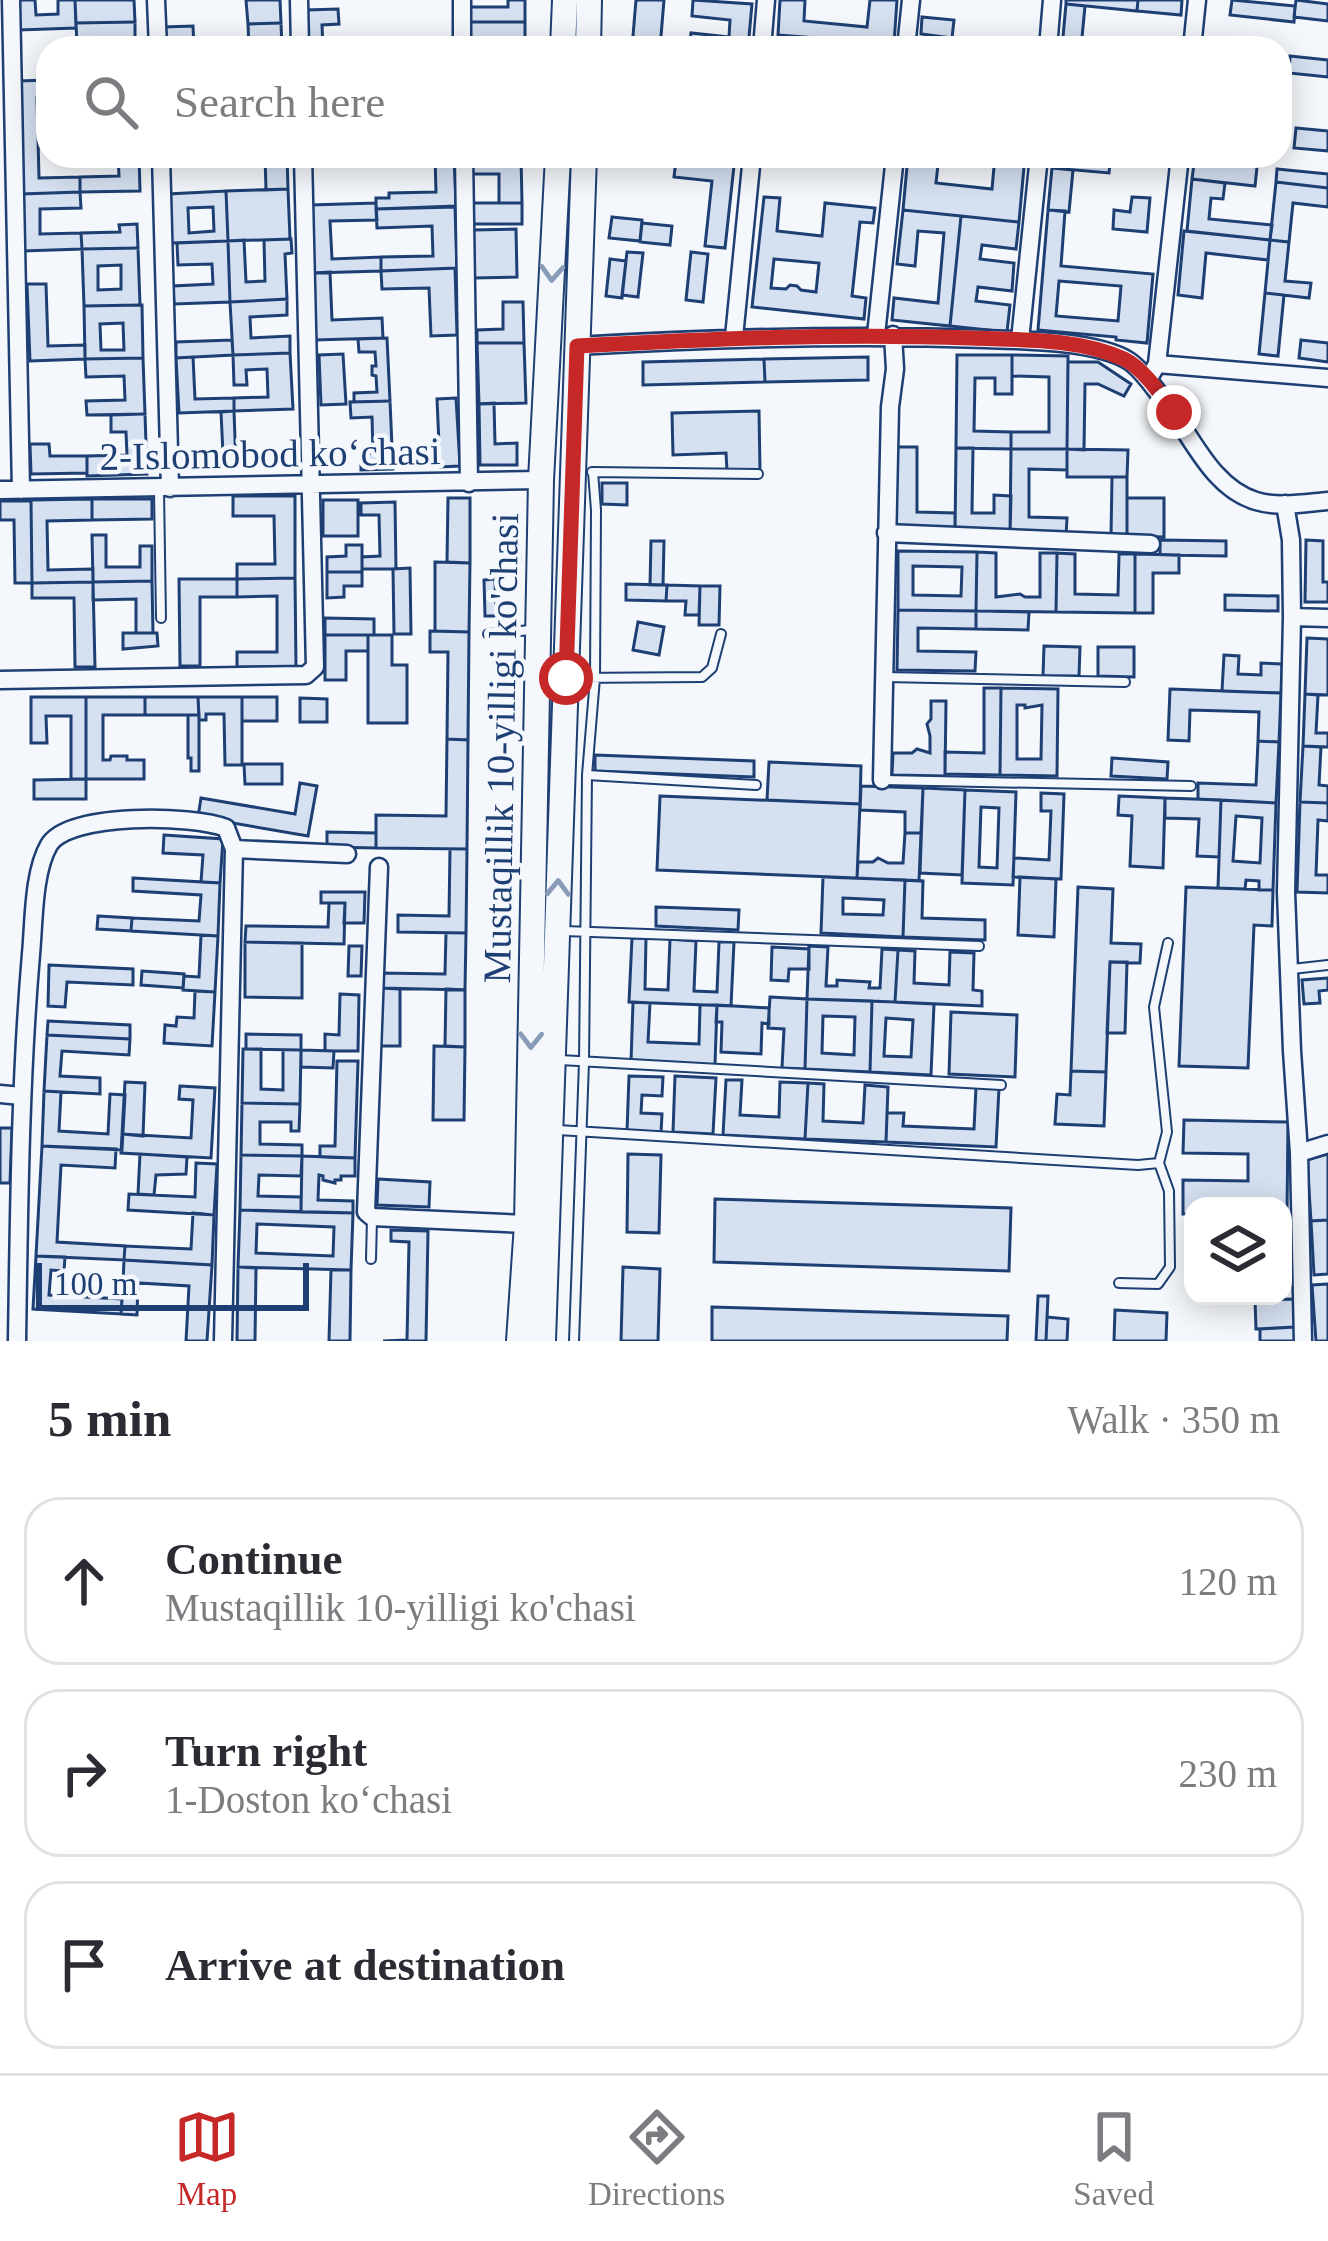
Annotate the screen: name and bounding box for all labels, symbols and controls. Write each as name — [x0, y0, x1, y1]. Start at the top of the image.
search box — [36, 36, 1292, 168]
icon: search — [78, 69, 144, 135]
text: Search here — [174, 77, 385, 127]
one-way arrow — [539, 264, 565, 283]
route end — [1147, 385, 1201, 439]
street label: 2-Islomobod koʻchasi — [99, 429, 441, 478]
street label: Mustaqillik 10-yilligi ko'chasi — [475, 512, 527, 984]
route start — [539, 651, 593, 705]
one-way arrow — [545, 878, 571, 897]
one-way arrow — [518, 1031, 544, 1050]
map controls — [1184, 1197, 1292, 1305]
button: layers — [1184, 1197, 1292, 1305]
scale bar — [36, 1257, 309, 1310]
text: 100 m — [54, 1266, 137, 1302]
text: 5 min — [48, 1391, 171, 1447]
text: Walk · 350 m — [1068, 1398, 1280, 1441]
text: Continue — [165, 1534, 343, 1584]
icon: ahead — [51, 1548, 117, 1614]
text: 120 m — [1178, 1560, 1277, 1603]
text: Mustaqillik 10-yilligi ko'chasi — [165, 1586, 636, 1629]
text: Turn right — [165, 1726, 367, 1776]
icon: right — [51, 1740, 117, 1806]
text: 230 m — [1178, 1752, 1277, 1795]
text: 1-Doston koʻchasi — [165, 1778, 452, 1821]
icon: arrive — [51, 1932, 117, 1998]
text: Arrive at destination — [165, 1940, 565, 1990]
tab: Map — [174, 2104, 240, 2213]
tab: Directions — [588, 2104, 725, 2213]
tab: Saved — [1073, 2104, 1154, 2213]

